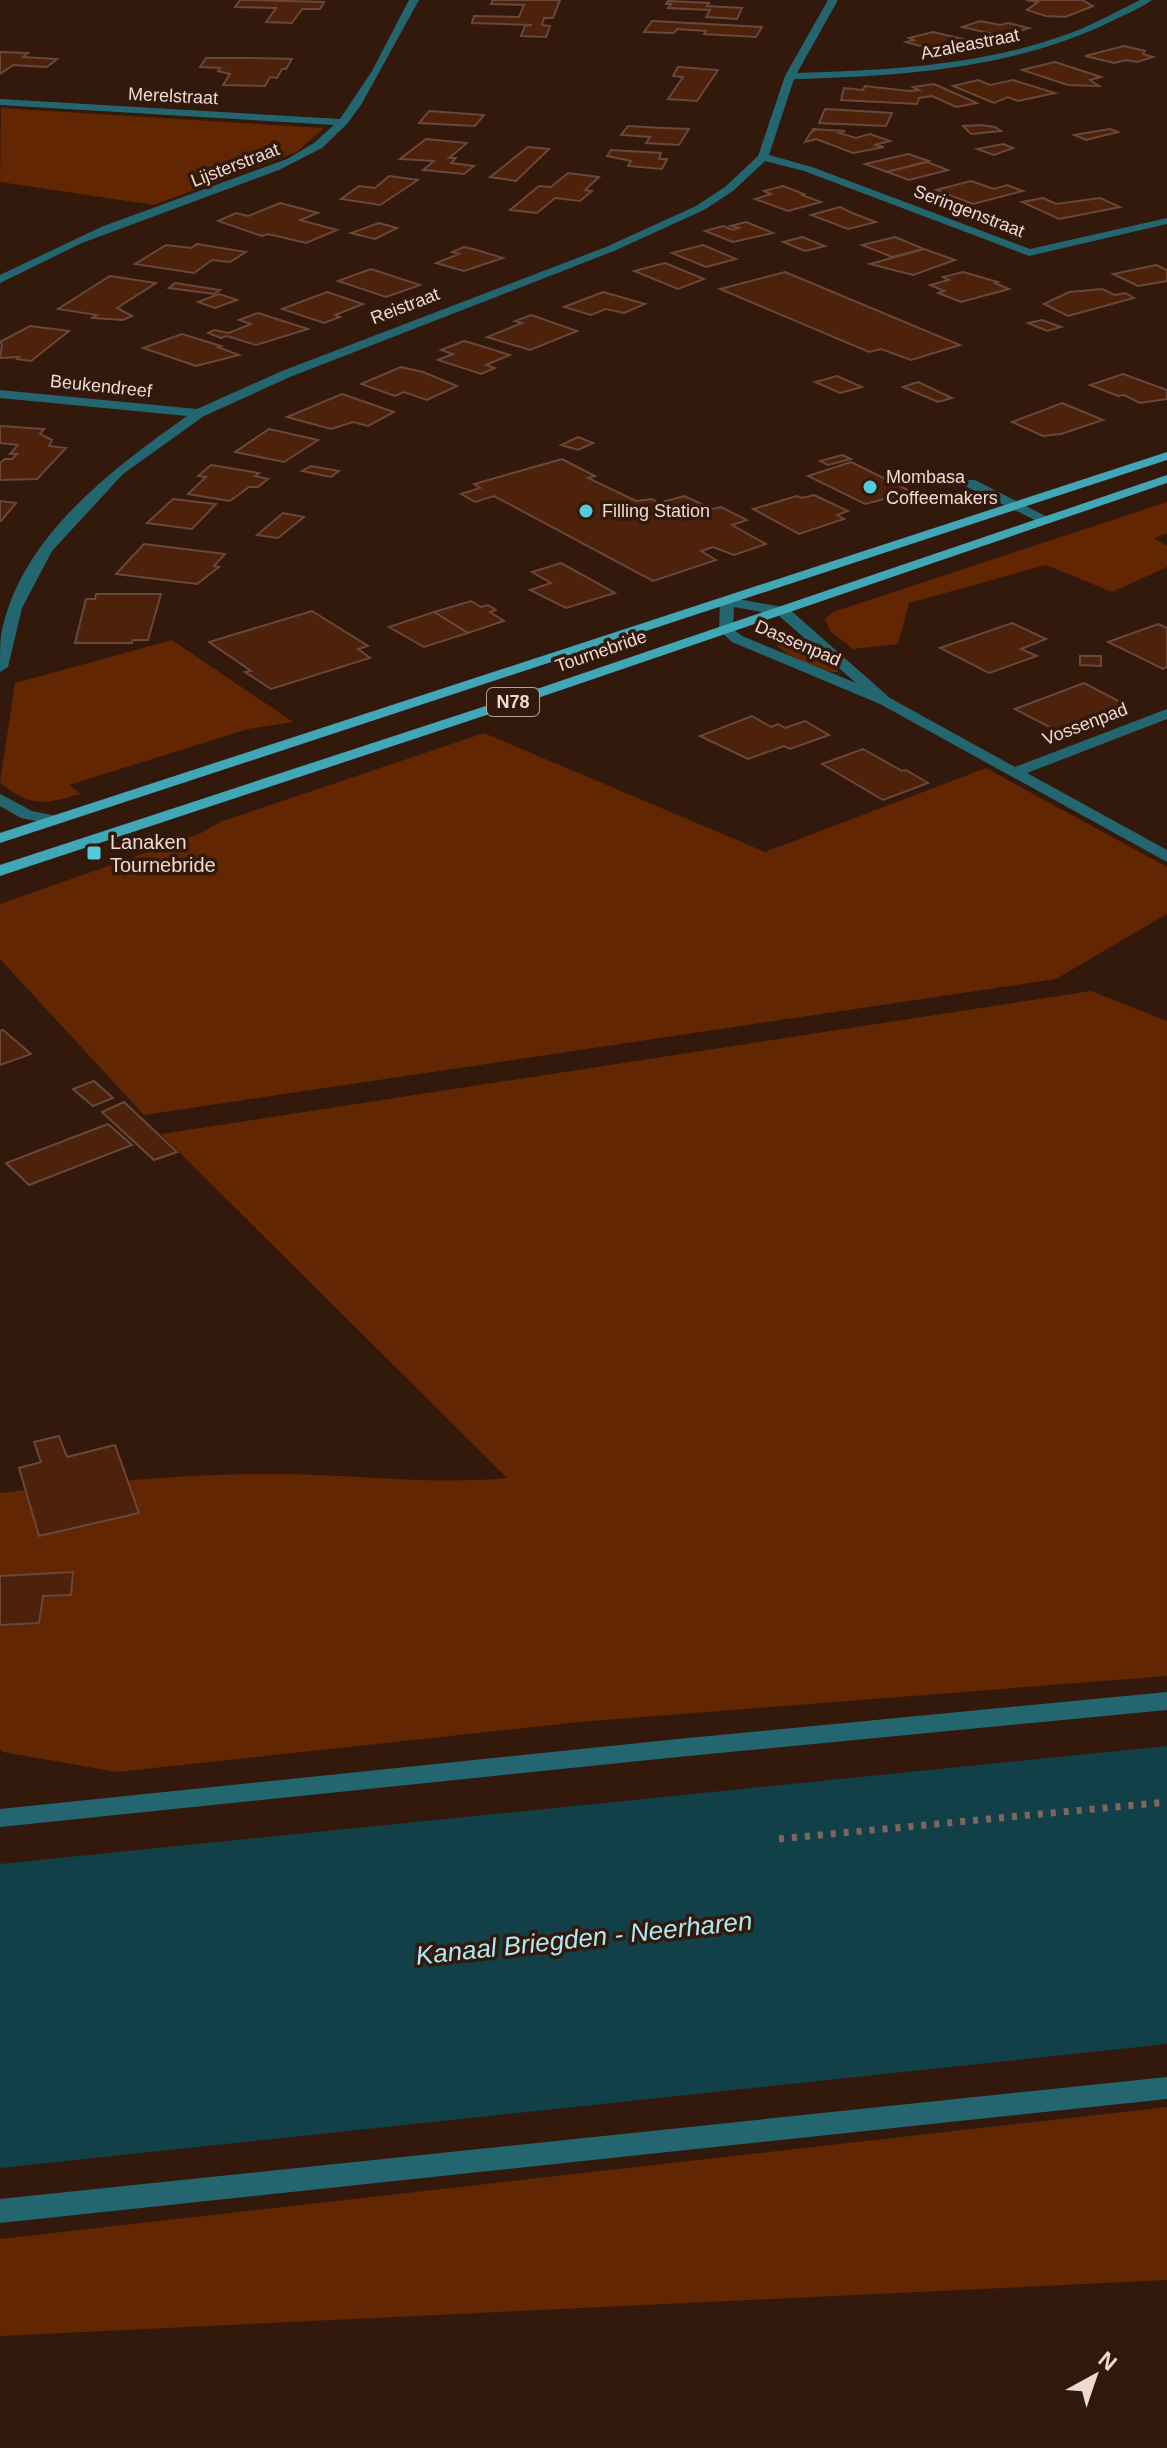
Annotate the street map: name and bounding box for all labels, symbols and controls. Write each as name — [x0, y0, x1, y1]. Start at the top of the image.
street label: Azaleastraat — [919, 25, 1021, 63]
street label: Merelstraat — [128, 84, 218, 108]
street label: Lijsterstraat — [188, 139, 282, 191]
street label: Seringenstraat — [911, 181, 1027, 241]
street label: Reistraat — [368, 284, 442, 328]
street label: Beukendreef — [49, 371, 154, 401]
place label: Mombasa Coffeemakers — [886, 467, 998, 508]
marker: Mombasa Coffeemakers — [861, 478, 879, 496]
place label: Filling Station — [602, 501, 710, 521]
marker: Filling Station — [577, 502, 595, 520]
street label: Dassenpad — [752, 616, 844, 670]
street label: Tournebride — [553, 626, 649, 676]
road number: N78 — [487, 688, 539, 716]
street label: Vossenpad — [1040, 699, 1130, 749]
place label: Lanaken Tournebride — [110, 831, 216, 876]
marker: Lanaken Tournebride — [85, 844, 103, 862]
water label: Kanaal Briegden - Neerharen — [414, 1905, 754, 1971]
north arrow — [1055, 2336, 1135, 2416]
text: N — [1093, 2346, 1122, 2376]

